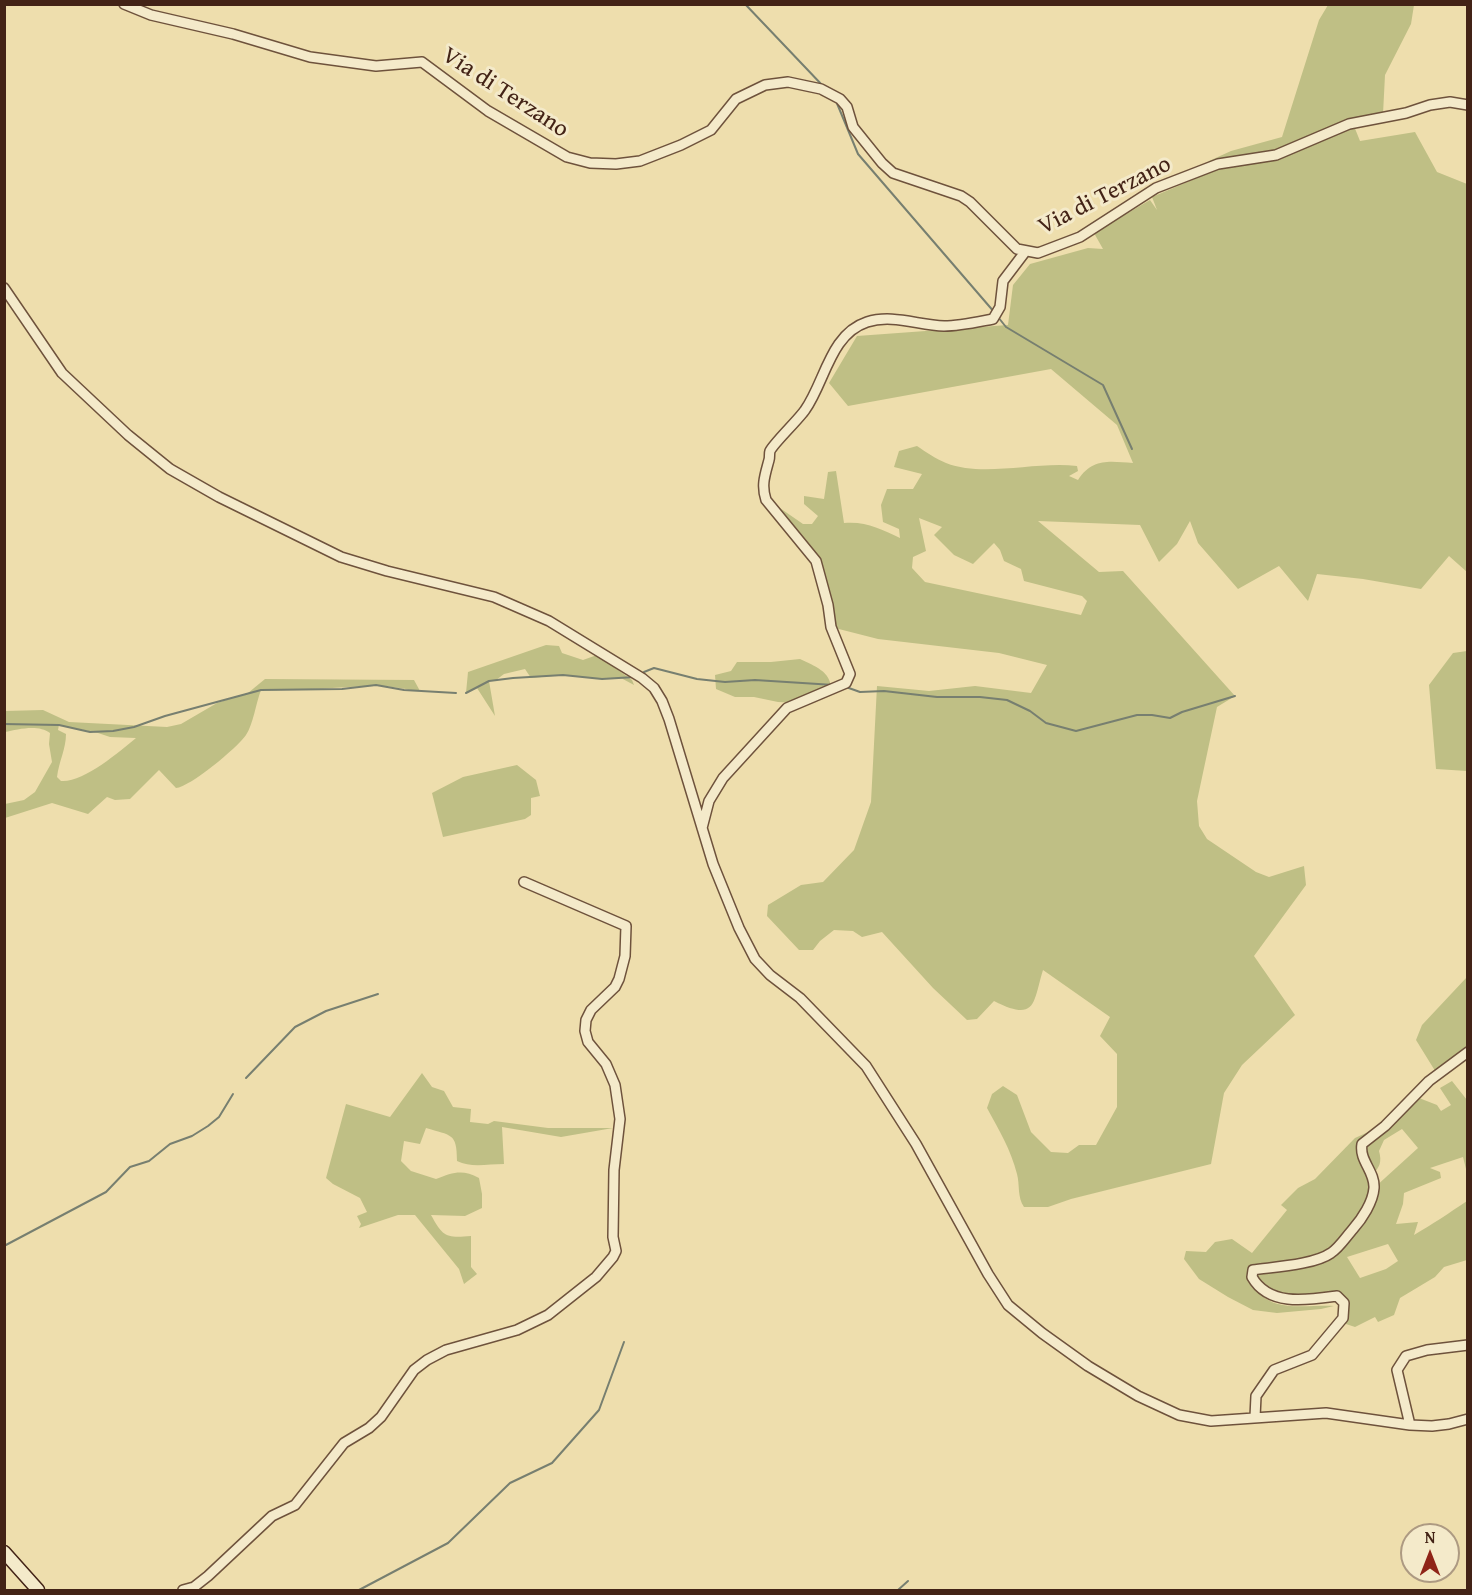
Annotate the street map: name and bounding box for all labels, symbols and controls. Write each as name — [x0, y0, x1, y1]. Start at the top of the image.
street label: Via di Terzano — [436, 41, 574, 145]
street label: Via di Terzano — [1034, 150, 1176, 242]
north arrow — [1400, 1523, 1460, 1583]
text: N — [1425, 1525, 1435, 1549]

